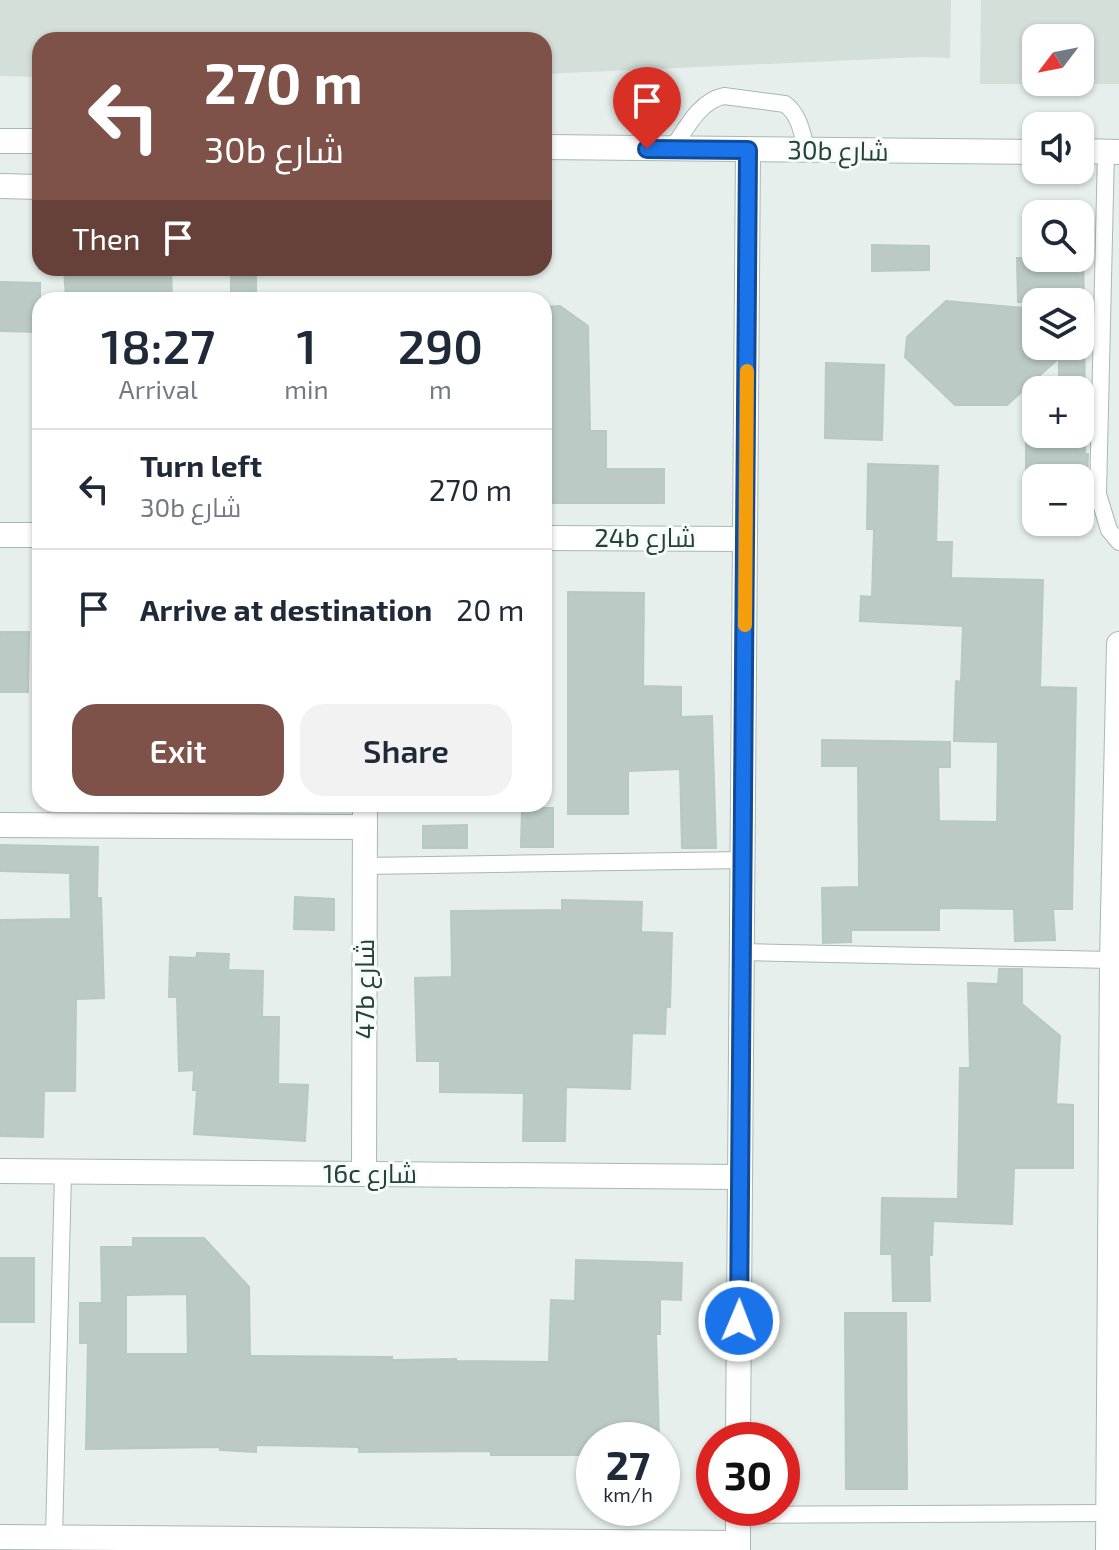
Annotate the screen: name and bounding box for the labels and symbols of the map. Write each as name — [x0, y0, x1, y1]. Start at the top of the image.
north arrow — [1022, 24, 1094, 96]
pin — [613, 67, 681, 149]
street label: 30b شارع — [787, 133, 889, 169]
street label: 24b شارع — [594, 521, 696, 555]
street label: 47b شارع — [348, 939, 382, 1039]
street label: 16c شارع — [323, 1157, 417, 1191]
position arrow — [697, 1279, 781, 1363]
speed limit sign: 30 — [696, 1422, 800, 1526]

